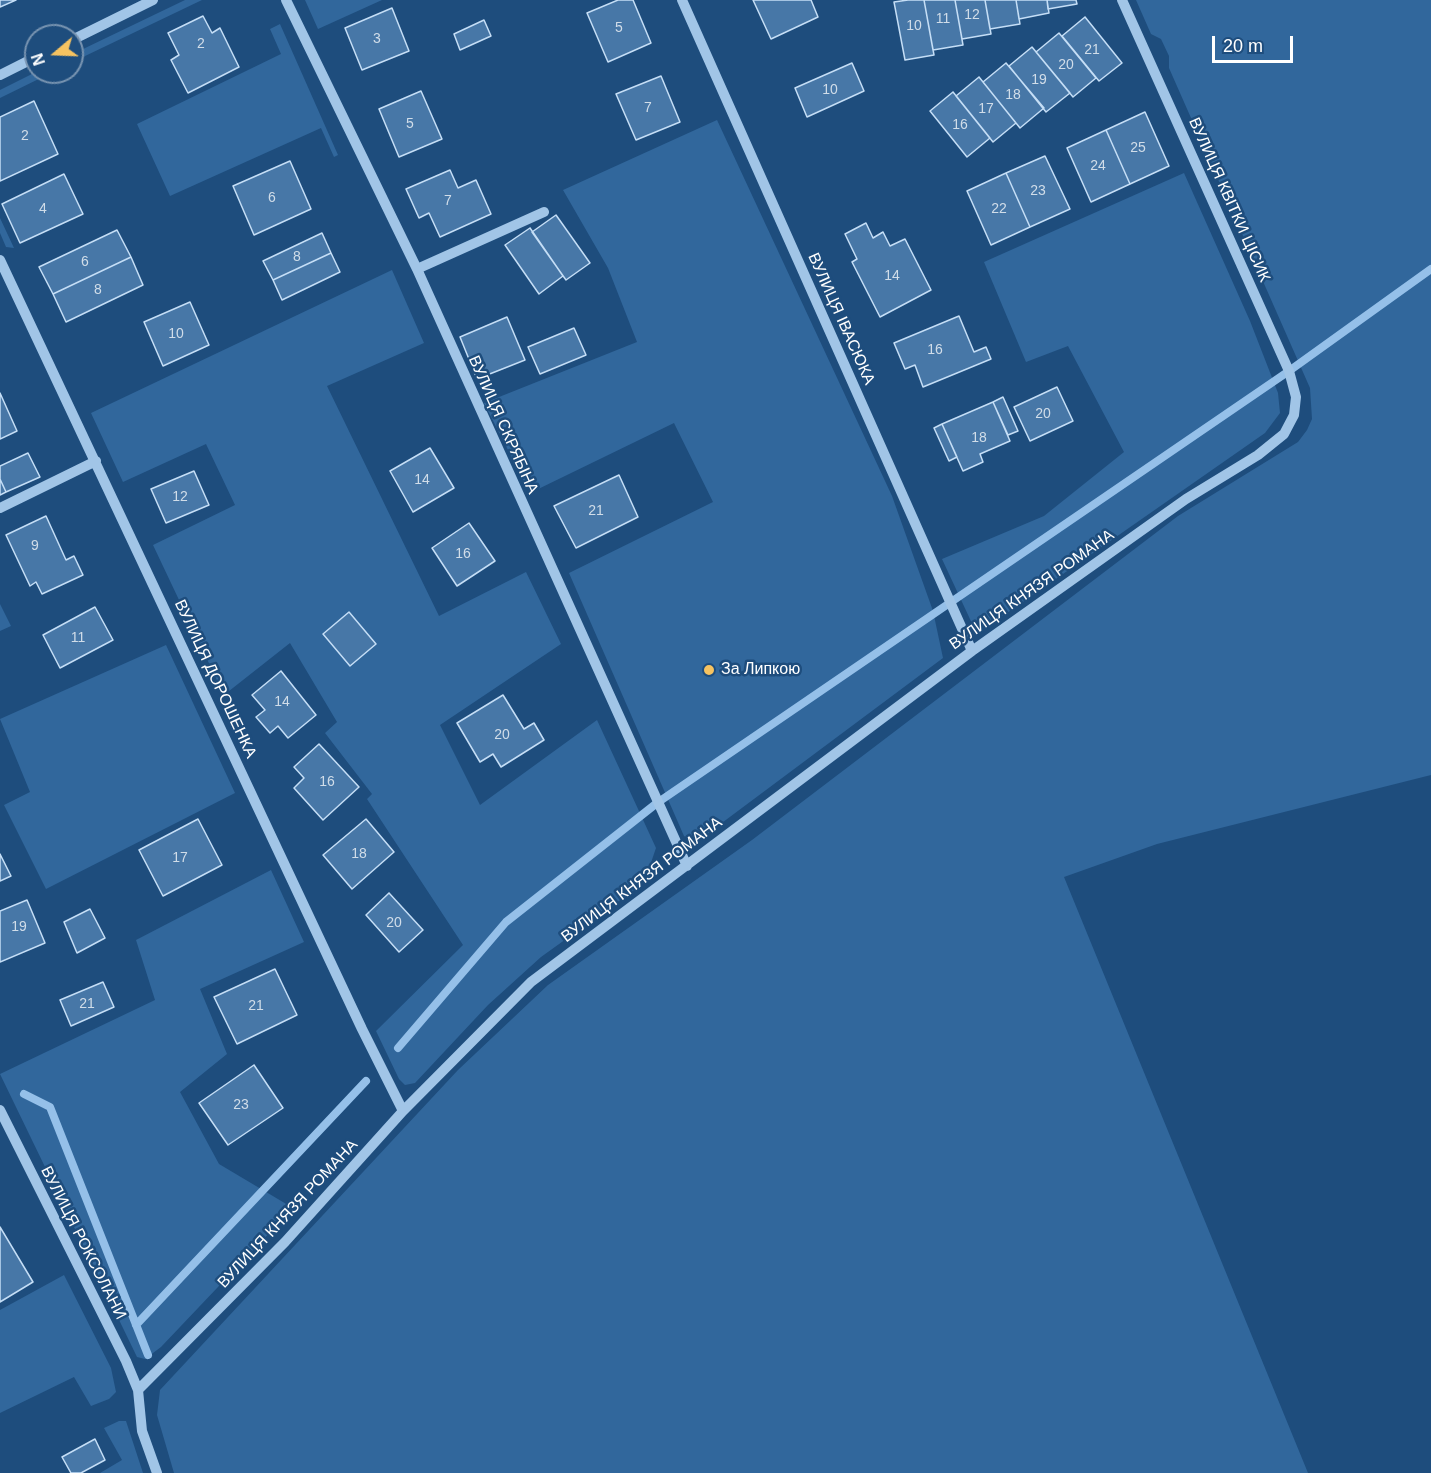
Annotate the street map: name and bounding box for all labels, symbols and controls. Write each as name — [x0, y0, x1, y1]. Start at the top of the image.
house number: 12 — [964, 7, 980, 23]
house number: 11 — [936, 11, 950, 27]
house number: 10 — [906, 18, 922, 34]
house number: 5 — [615, 20, 623, 36]
north arrow — [24, 24, 84, 84]
scale bar — [1215, 24, 1296, 62]
house number: 3 — [373, 31, 381, 47]
house number: 2 — [197, 36, 205, 52]
text: 20 m — [1223, 36, 1263, 56]
house number: 21 — [1084, 42, 1100, 58]
text: N — [28, 51, 48, 68]
house number: 20 — [1058, 57, 1074, 73]
house number: 19 — [1031, 72, 1047, 88]
house number: 10 — [822, 82, 838, 98]
house number: 18 — [1005, 87, 1021, 103]
house number: 7 — [644, 100, 652, 116]
house number: 17 — [978, 101, 994, 117]
street label: ВУЛИЦЯ КВІТКИ ЦІСИК — [1184, 115, 1274, 285]
house number: 5 — [406, 116, 414, 132]
house number: 16 — [952, 117, 968, 133]
house number: 2 — [21, 128, 29, 144]
house number: 25 — [1130, 140, 1146, 156]
house number: 24 — [1090, 158, 1106, 174]
house number: 23 — [1030, 183, 1046, 199]
house number: 6 — [268, 190, 276, 206]
house number: 7 — [444, 193, 452, 209]
house number: 4 — [39, 201, 47, 217]
house number: 22 — [991, 201, 1007, 217]
house number: 8 — [293, 249, 301, 265]
street label: ВУЛИЦЯ ІВАСЮКА — [803, 250, 879, 388]
house number: 6 — [81, 254, 89, 270]
house number: 14 — [884, 268, 900, 284]
house number: 8 — [94, 282, 102, 298]
house number: 10 — [168, 326, 184, 342]
house number: 16 — [927, 342, 943, 358]
street label: ВУЛИЦЯ СКРЯБІНА — [464, 353, 542, 497]
house number: 20 — [1035, 406, 1051, 422]
house number: 18 — [971, 430, 987, 446]
house number: 14 — [414, 472, 430, 488]
house number: 12 — [172, 489, 188, 505]
house number: 21 — [588, 503, 604, 519]
street label: ВУЛИЦЯ КНЯЗЯ РОМАНА — [946, 526, 1118, 654]
house number: 9 — [31, 538, 39, 554]
house number: 16 — [455, 546, 471, 562]
street label: ВУЛИЦЯ ДОРОШЕНКА — [170, 597, 260, 761]
house number: 11 — [71, 630, 85, 646]
place label: За Липкою — [721, 660, 800, 680]
marker: За Липкою — [702, 663, 716, 677]
house number: 14 — [274, 694, 290, 710]
house number: 20 — [494, 727, 510, 743]
house number: 16 — [319, 774, 335, 790]
street label: ВУЛИЦЯ КНЯЗЯ РОМАНА — [558, 813, 726, 947]
house number: 18 — [351, 846, 367, 862]
house number: 17 — [172, 850, 188, 866]
house number: 20 — [386, 915, 402, 931]
house number: 19 — [11, 919, 27, 935]
house number: 21 — [79, 996, 95, 1012]
house number: 21 — [248, 998, 264, 1014]
house number: 23 — [233, 1097, 249, 1113]
street label: ВУЛИЦЯ КНЯЗЯ РОМАНА — [214, 1136, 362, 1292]
street label: ВУЛИЦЯ РОКСОЛАНИ — [36, 1163, 130, 1323]

